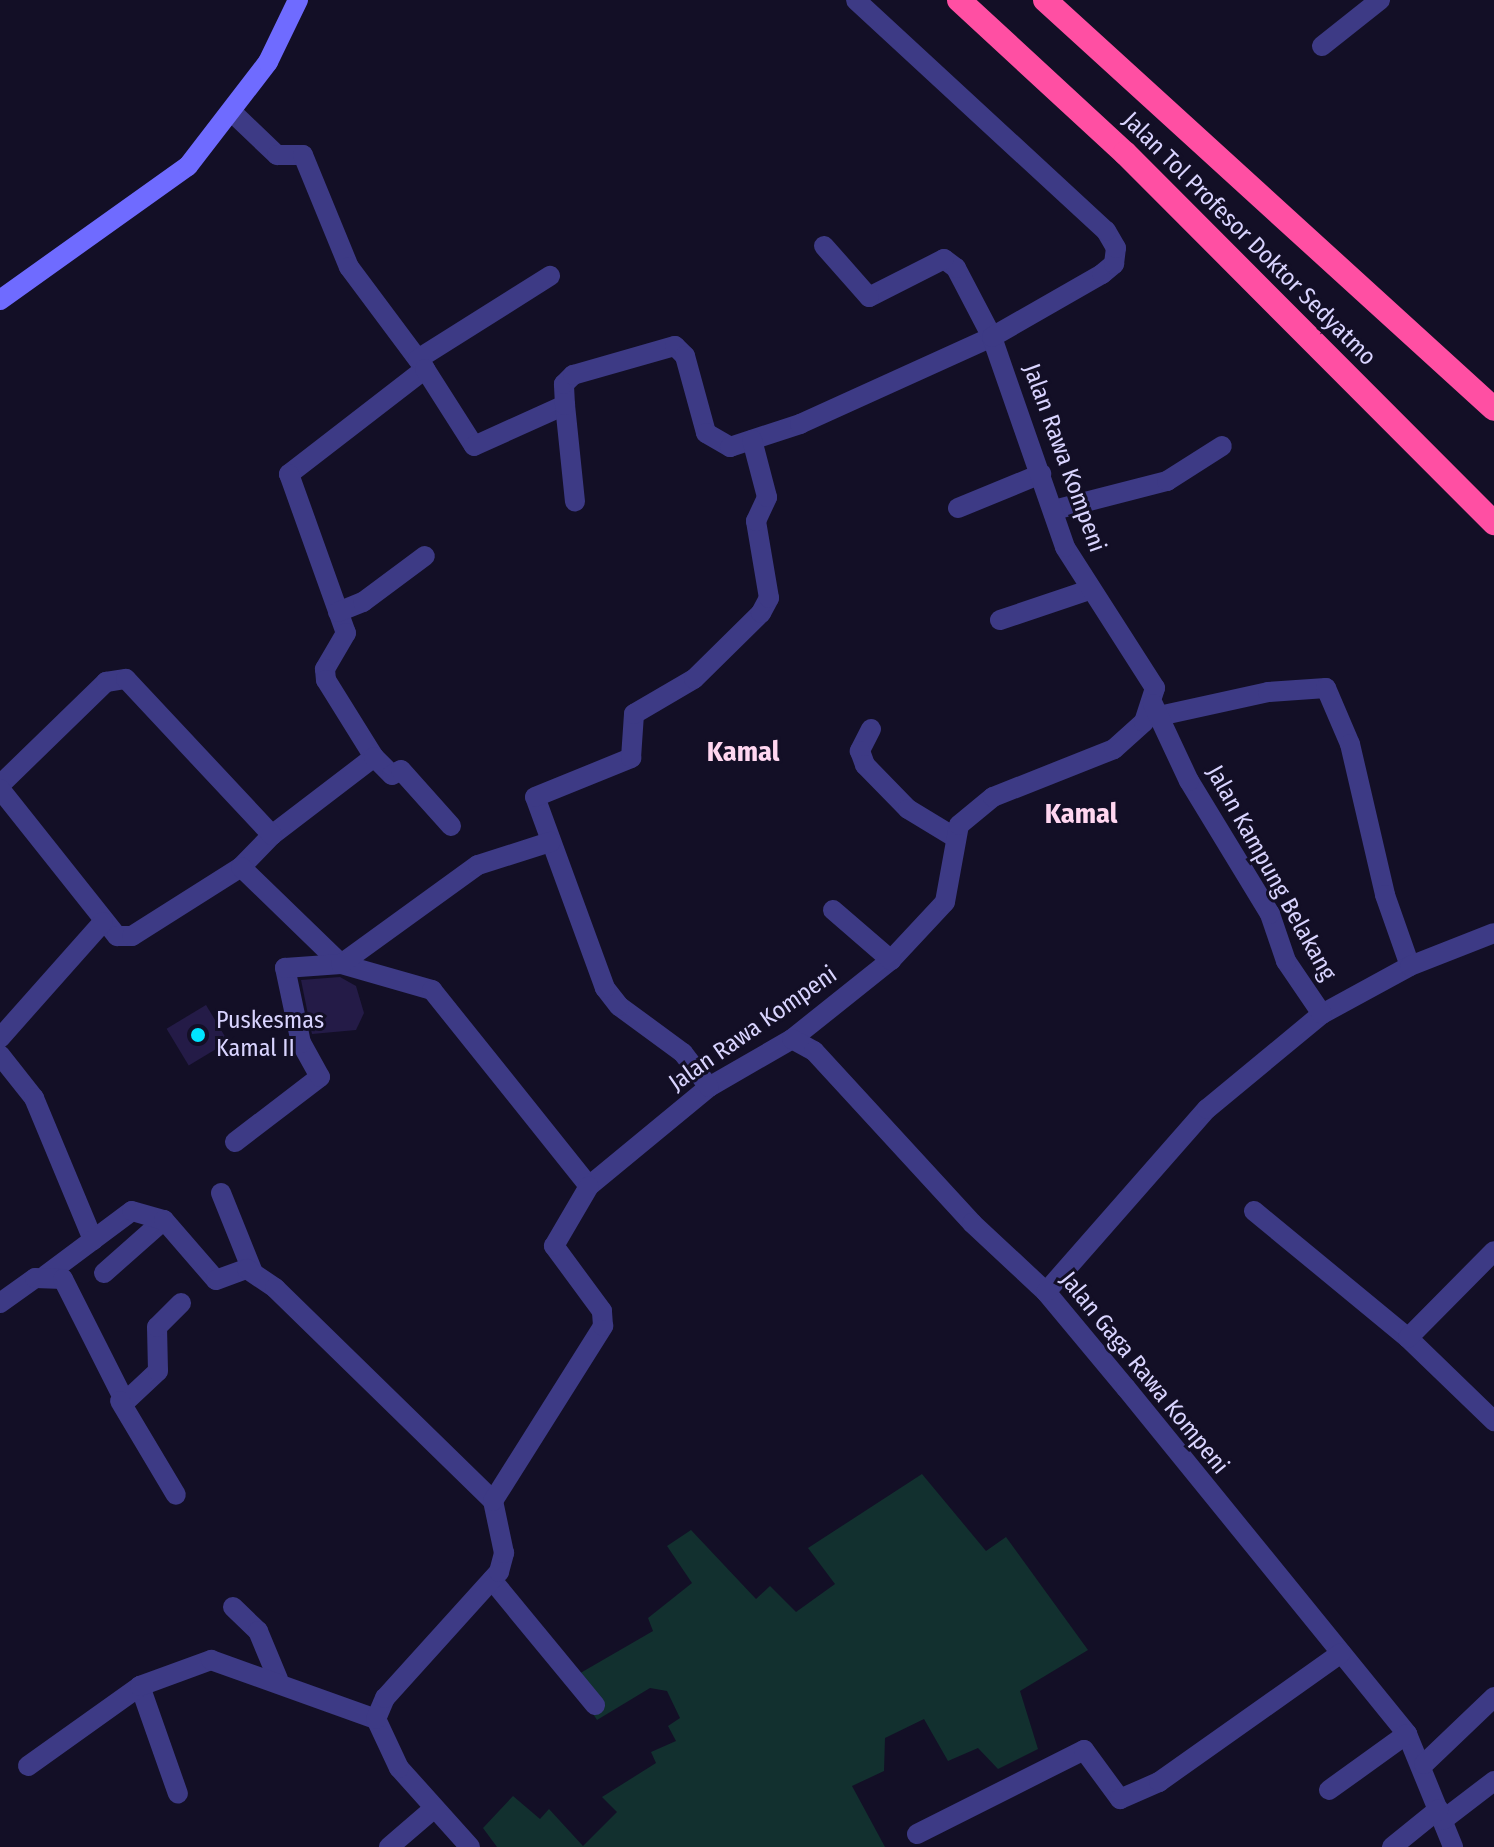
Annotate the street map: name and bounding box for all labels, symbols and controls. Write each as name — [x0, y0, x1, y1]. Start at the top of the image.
street label: Jalan Tol Profesor Doktor Sedyatmo — [1116, 106, 1382, 372]
street label: Jalan Rawa Kompeni — [1017, 360, 1111, 556]
district label: Kamal — [707, 735, 779, 769]
street label: Jalan Kampung Belakang — [1200, 760, 1342, 986]
district label: Kamal — [1045, 797, 1117, 831]
street label: Jalan Rawa Kompeni — [663, 960, 843, 1098]
place label: Puskesmas Kamal II — [216, 1007, 324, 1063]
marker: Puskesmas Kamal II — [187, 1024, 209, 1046]
street label: Jalan Gaga Rawa Kompeni — [1054, 1266, 1234, 1480]

